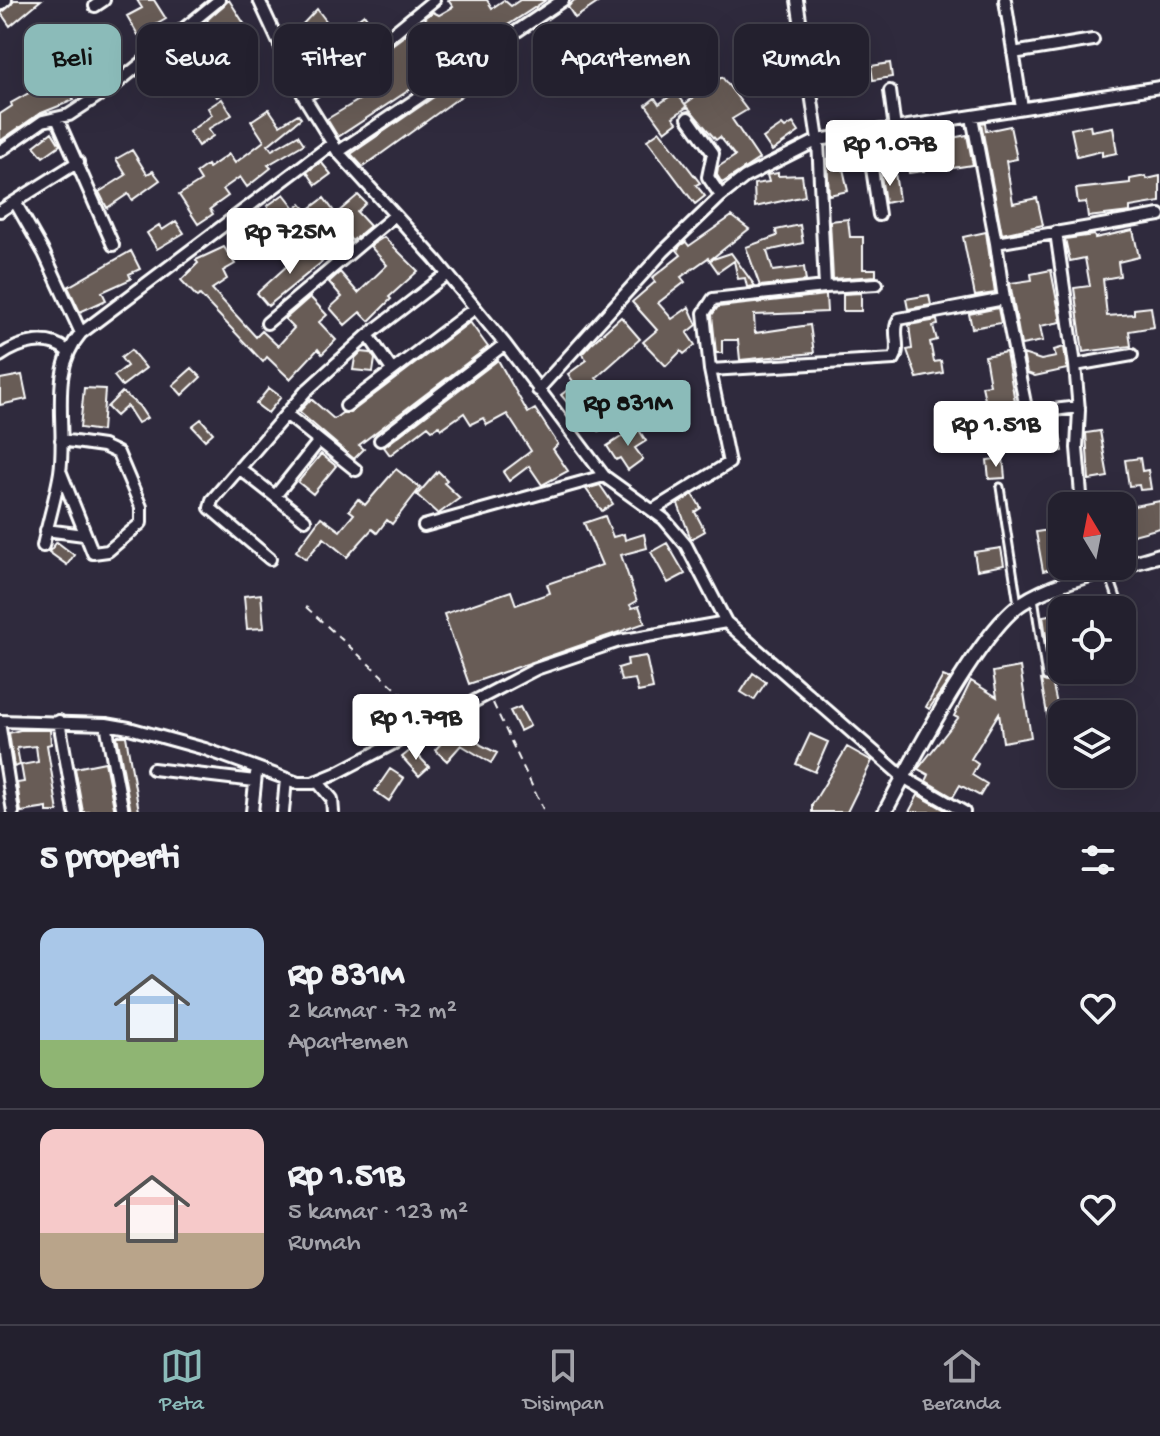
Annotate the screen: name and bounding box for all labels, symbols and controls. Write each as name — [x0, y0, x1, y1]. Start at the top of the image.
chip: Beli — [24, 24, 121, 96]
chip: Sewa — [137, 24, 258, 96]
chip: Filter — [274, 24, 392, 96]
chip: Baru — [408, 24, 517, 96]
chip: Apartemen — [533, 24, 718, 96]
chip: Rumah — [734, 24, 869, 96]
pin: Rp 1.07B — [807, 120, 973, 188]
text: Rp 1.07B — [844, 130, 936, 161]
pin: Rp 725M — [216, 208, 364, 276]
text: Rp 725M — [245, 218, 335, 249]
pin: Rp 831M — [554, 380, 702, 448]
text: Rp 831M — [584, 390, 672, 421]
pin: Rp 1.51B — [913, 401, 1079, 469]
text: Rp 1.51B — [952, 411, 1040, 442]
north arrow — [1048, 492, 1136, 580]
map controls — [1048, 492, 1136, 788]
button: locate — [1048, 596, 1136, 684]
pin: Rp 1.79B — [333, 694, 499, 762]
button: layers — [1048, 700, 1136, 788]
text: Rp 1.79B — [370, 704, 462, 735]
icon: filters — [1076, 838, 1120, 882]
text: 5 properti — [40, 840, 180, 880]
text: Rp 831M — [288, 957, 404, 997]
icon: home — [104, 960, 200, 1056]
icon: heart — [1076, 986, 1120, 1030]
text: 2 kamar · 72 m² — [288, 997, 457, 1028]
text: Apartemen — [288, 1028, 408, 1059]
text: Rp 1.51B — [288, 1158, 404, 1198]
icon: home — [104, 1161, 200, 1257]
icon: heart — [1076, 1187, 1120, 1231]
text: 5 kamar · 123 m² — [288, 1198, 468, 1229]
text: Rumah — [288, 1229, 361, 1260]
tab: Peta — [159, 1344, 204, 1418]
tab: Disimpan — [523, 1344, 604, 1418]
tab: Beranda — [922, 1344, 1001, 1418]

